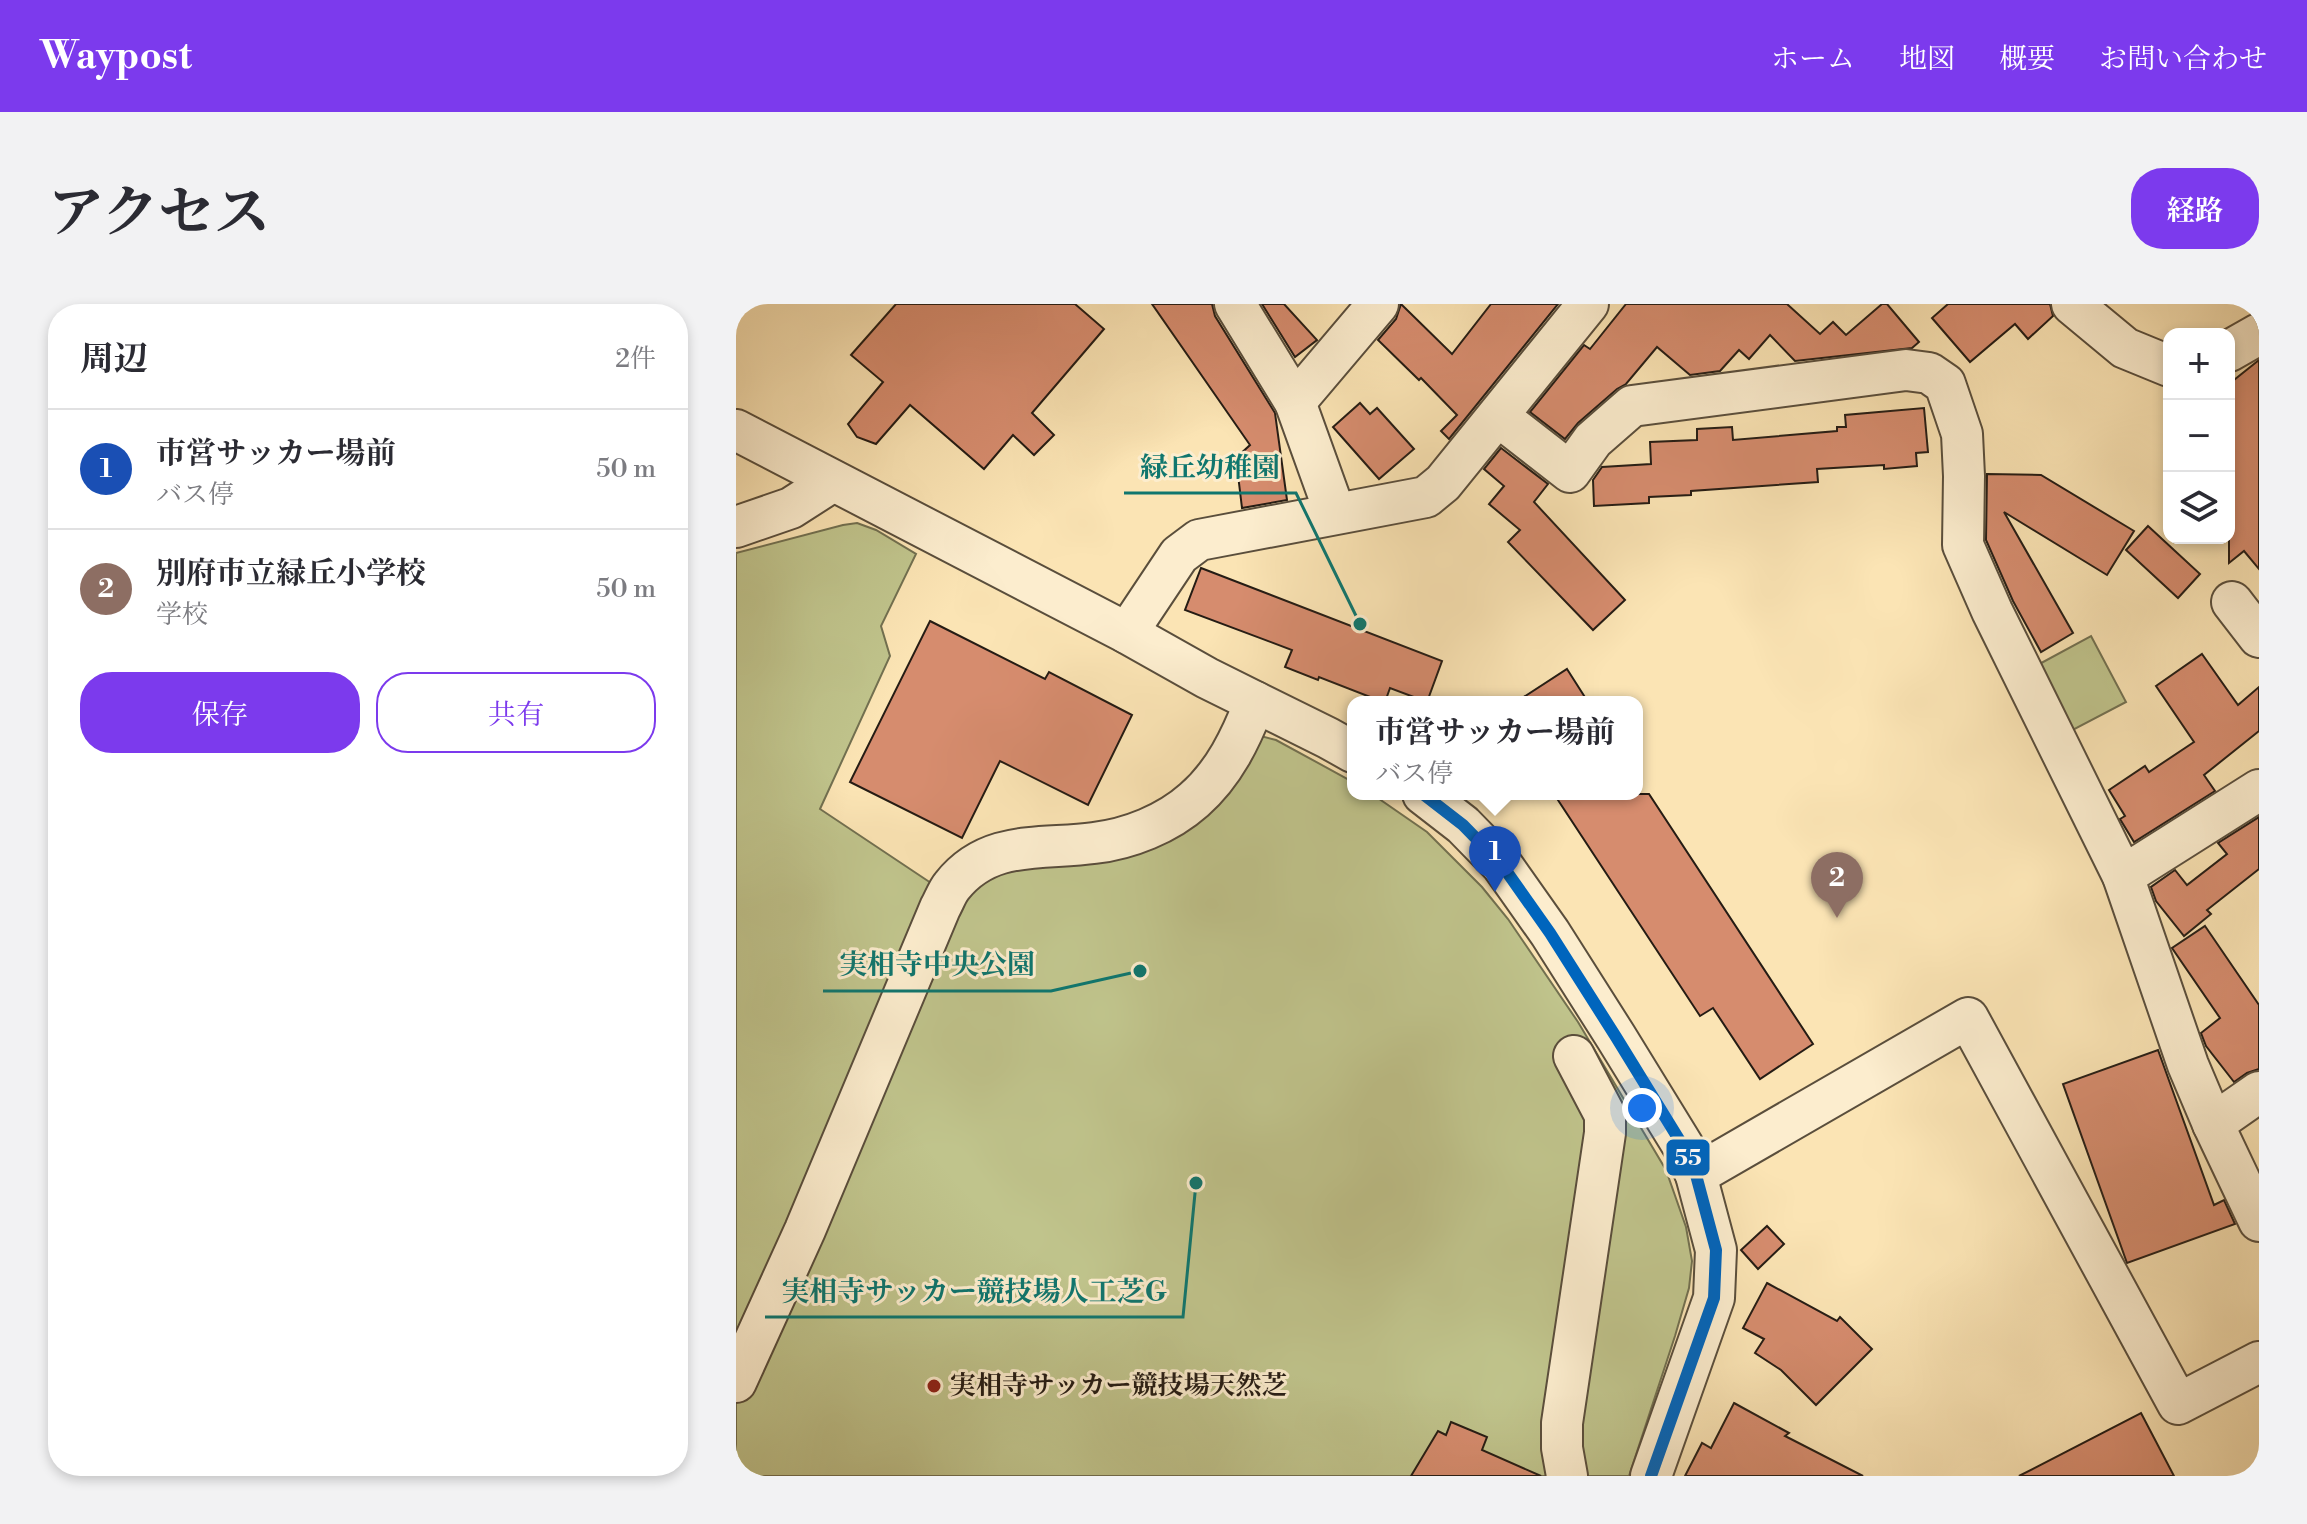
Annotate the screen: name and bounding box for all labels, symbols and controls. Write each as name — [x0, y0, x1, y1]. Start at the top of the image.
text: Waypost — [40, 33, 192, 80]
text: ホーム — [1771, 42, 1855, 77]
text: 地図 — [1899, 42, 1955, 77]
text: 概要 — [1999, 42, 2055, 77]
text: お問い合わせ — [2099, 42, 2267, 77]
button: 経路 — [2131, 168, 2259, 249]
text: アクセス — [48, 179, 270, 249]
map controls — [2163, 328, 2235, 544]
button: + — [2163, 328, 2235, 400]
text: 周辺 — [80, 339, 148, 381]
text: 2件 — [615, 343, 656, 375]
button: − — [2163, 400, 2235, 472]
text: 市営サッカー場前 — [156, 435, 395, 473]
callout: 緑丘幼稚園 — [1124, 441, 1296, 493]
text: 緑丘幼稚園 — [1140, 451, 1280, 486]
text: 1 — [100, 453, 112, 485]
text: 50 m — [596, 453, 656, 485]
button: layers — [2163, 472, 2235, 544]
text: バス停 — [156, 479, 234, 511]
text: 別府市立緑丘小学校 — [156, 555, 426, 593]
text: 2 — [98, 573, 114, 605]
text: 50 m — [596, 573, 656, 605]
text: 学校 — [156, 599, 208, 631]
button: 保存 — [80, 672, 360, 753]
button: 共有 — [376, 672, 656, 753]
popup — [1347, 696, 1643, 800]
text: 市営サッカー場前 — [1375, 714, 1615, 752]
text: バス停 — [1375, 758, 1453, 790]
pin: 1 — [1469, 826, 1521, 892]
pin: 2 — [1811, 852, 1863, 918]
callout: 実相寺中央公園 — [823, 939, 1051, 991]
text: 実相寺中央公園 — [839, 948, 1035, 983]
your location — [1622, 1088, 1662, 1128]
line badge: 55 — [1665, 1138, 1711, 1177]
text: 55 — [1674, 1145, 1702, 1172]
callout: 実相寺サッカー競技場人工芝G — [765, 1265, 1183, 1317]
text: 実相寺サッカー競技場人工芝G — [781, 1275, 1167, 1310]
place label: 実相寺サッカー競技場天然芝 — [950, 1370, 1287, 1402]
marker: 実相寺サッカー競技場天然芝 — [925, 1377, 943, 1395]

